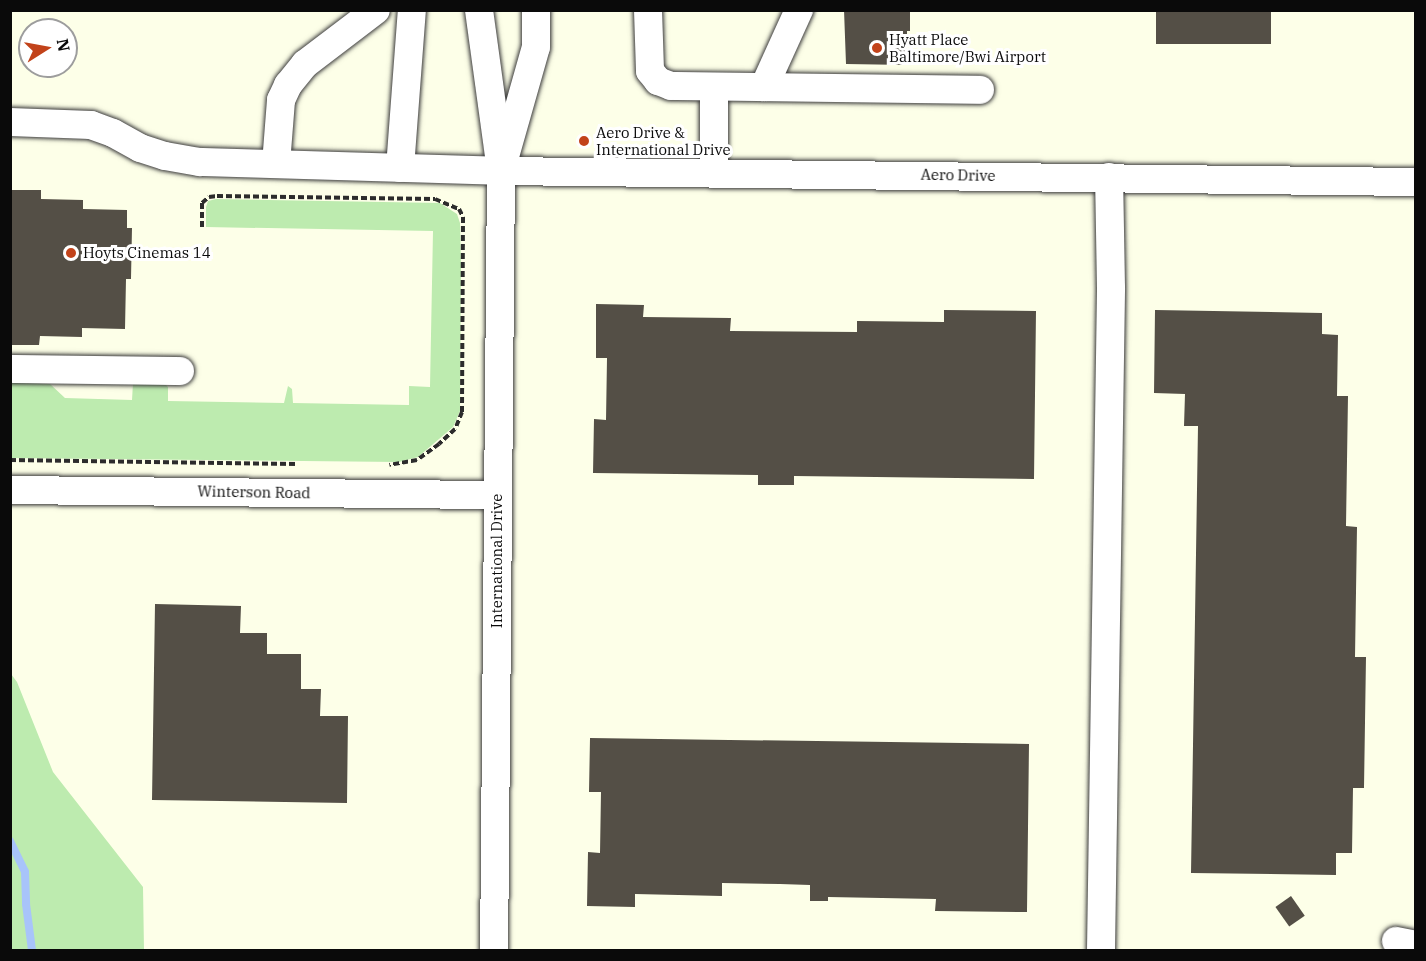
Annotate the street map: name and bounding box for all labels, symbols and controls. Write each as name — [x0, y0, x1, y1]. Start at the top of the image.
north arrow — [18, 18, 78, 78]
place label: Hyatt Place Baltimore/Bwi Airport — [889, 30, 1046, 65]
text: N — [53, 37, 75, 53]
marker: Hyatt Place Baltimore/Bwi Airport — [870, 41, 884, 55]
place label: Aero Drive & International Drive — [596, 123, 730, 158]
marker: Aero Drive & International Drive — [577, 134, 591, 148]
street label: Aero Drive — [920, 165, 996, 185]
place label: Hoyts Cinemas 14 — [83, 244, 211, 262]
marker: Hoyts Cinemas 14 — [64, 246, 78, 260]
street label: Winterson Road — [197, 482, 311, 502]
street label: International Drive — [488, 494, 506, 628]

